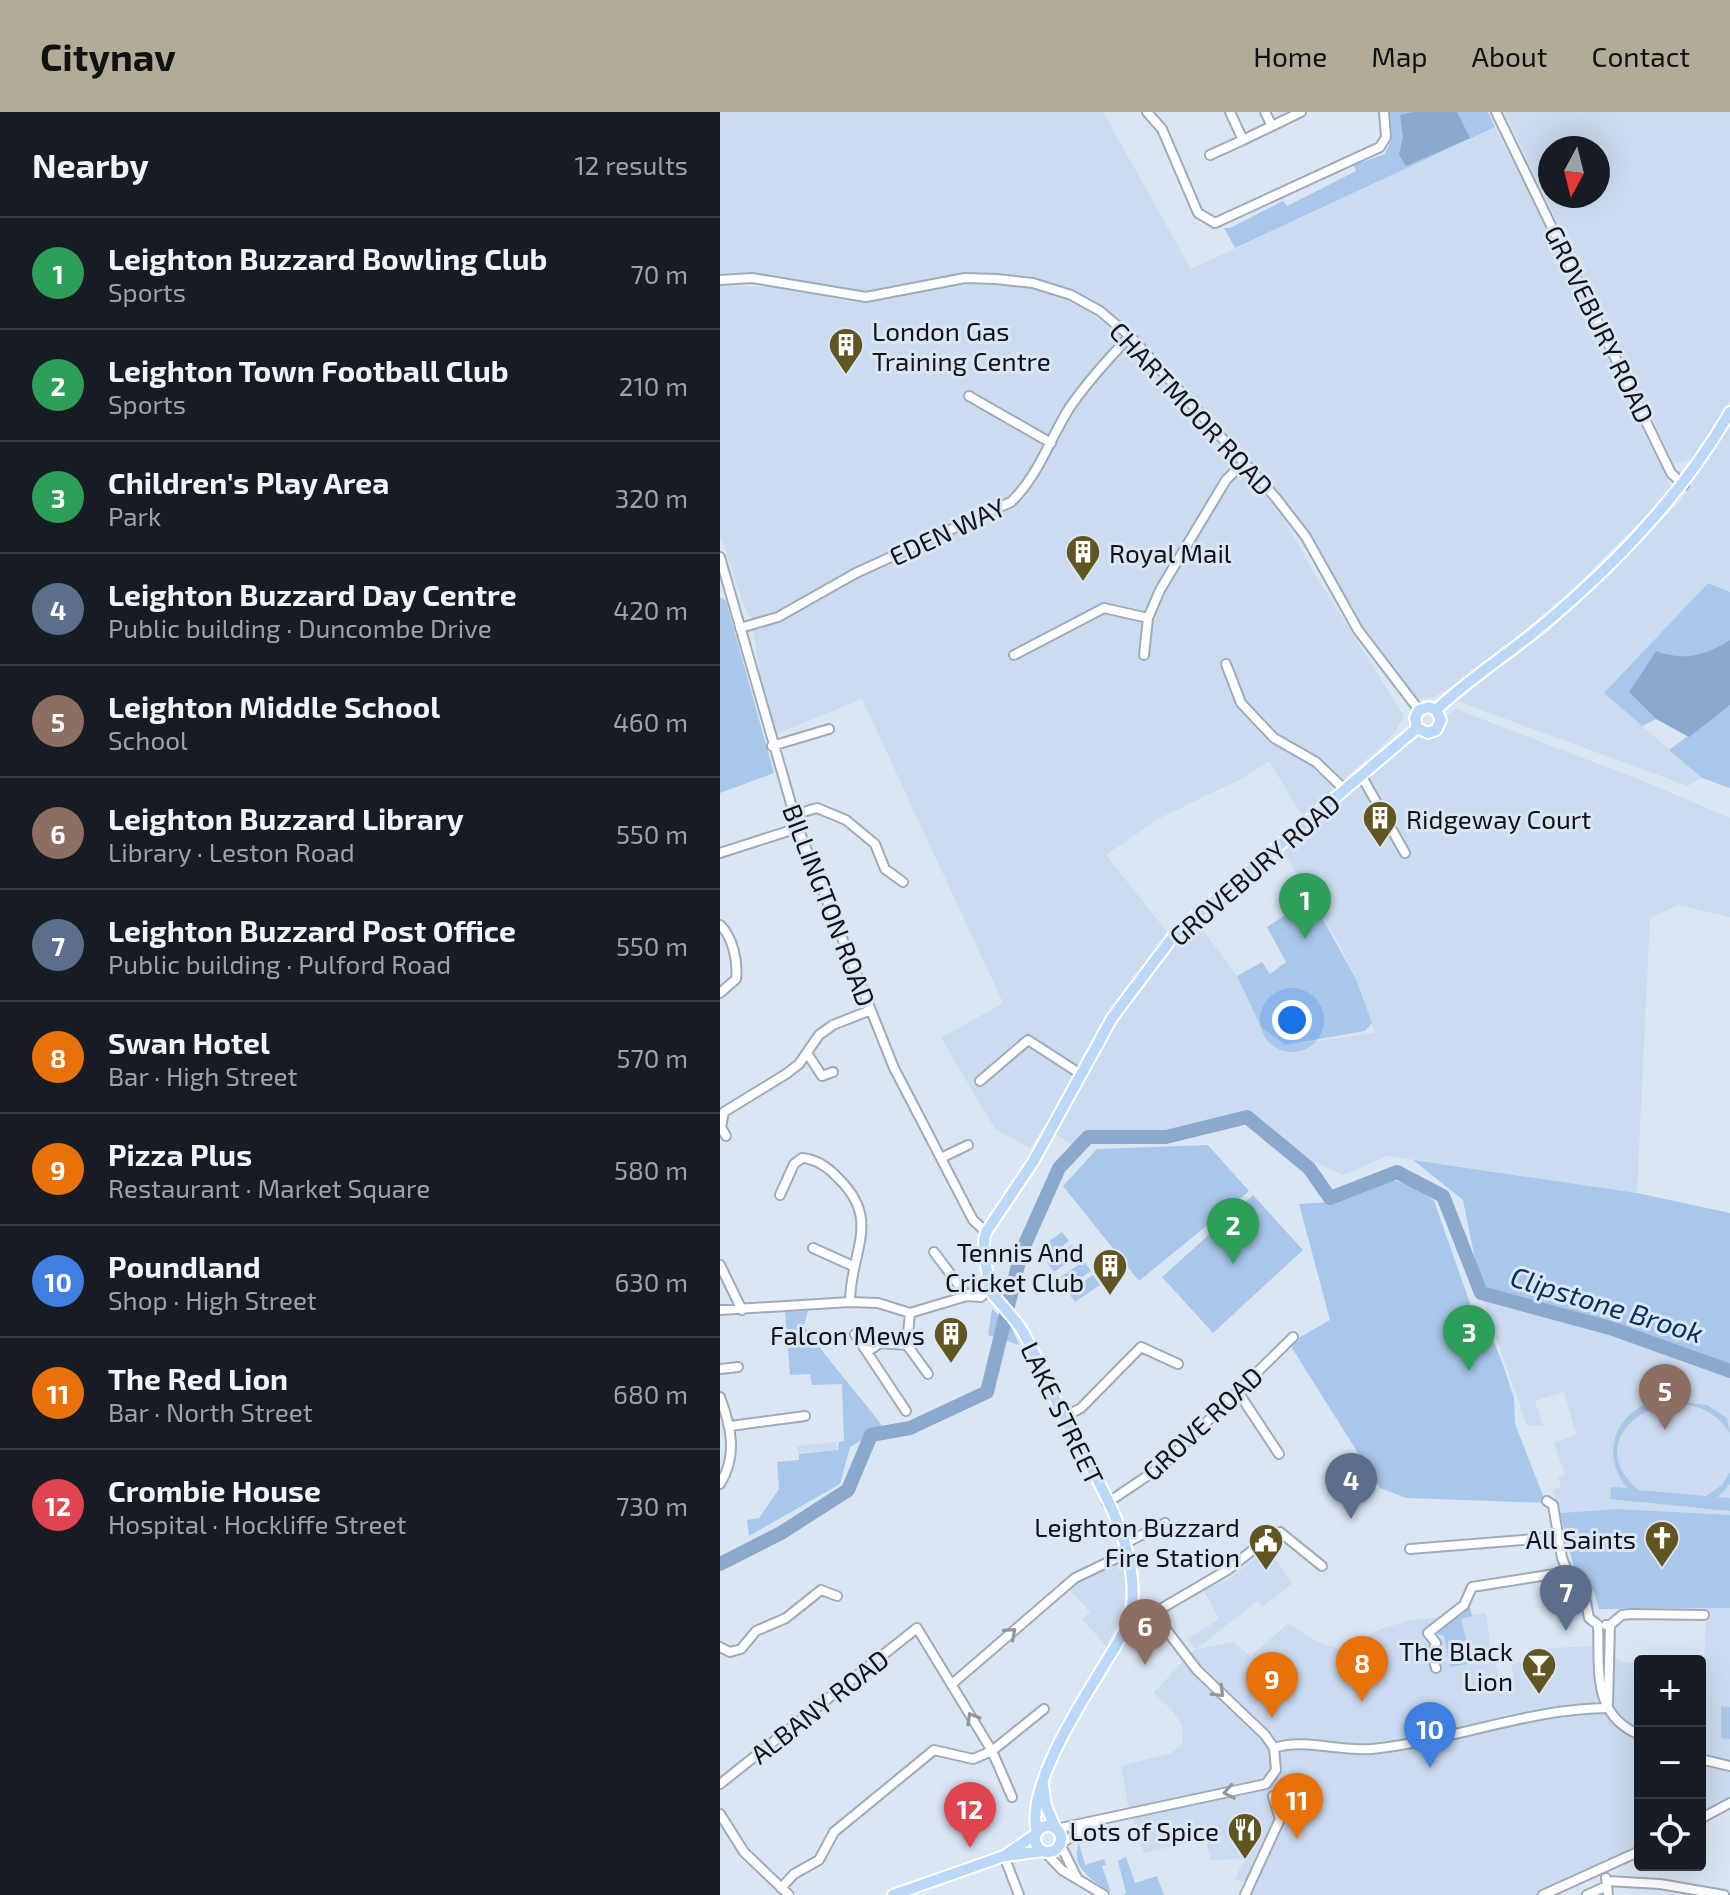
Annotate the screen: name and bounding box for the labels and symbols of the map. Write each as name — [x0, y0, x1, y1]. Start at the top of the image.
north arrow — [1538, 136, 1610, 208]
street label: GROVEBURY ROAD — [1539, 220, 1661, 428]
place label: London Gas Training Centre — [872, 315, 1051, 376]
street label: CHARTMOOR ROAD — [1104, 315, 1280, 501]
building icon: London Gas Training Centre — [827, 326, 865, 376]
street label: EDEN WAY — [884, 491, 1010, 571]
building icon: Royal Mail — [1064, 533, 1102, 583]
place label: Royal Mail — [1109, 537, 1232, 568]
street label: GROVEBURY ROAD — [1162, 786, 1346, 952]
building icon: Ridgeway Court — [1361, 799, 1399, 849]
street label: BILLINGTON ROAD — [777, 800, 883, 1010]
place label: Ridgeway Court — [1406, 803, 1591, 834]
pin: 1 — [1279, 873, 1331, 939]
your location — [1272, 1000, 1312, 1040]
pin: 2 — [1207, 1198, 1259, 1264]
place label: Tennis And Cricket Club — [945, 1236, 1084, 1297]
building icon: Tennis And Cricket Club — [1091, 1247, 1129, 1297]
water label: Clipstone Brook — [1507, 1259, 1707, 1349]
pin: 3 — [1443, 1305, 1495, 1371]
building icon: Falcon Mews — [932, 1315, 970, 1365]
place label: Falcon Mews — [770, 1319, 925, 1350]
street label: LAKE STREET — [1015, 1337, 1111, 1489]
street label: GROVE ROAD — [1136, 1360, 1268, 1486]
pin: 5 — [1639, 1364, 1691, 1430]
pin: 4 — [1325, 1453, 1377, 1519]
place label: Leighton Buzzard Fire Station — [1034, 1511, 1240, 1572]
church icon: All Saints — [1643, 1519, 1681, 1569]
public building icon: Leighton Buzzard Fire Station — [1247, 1522, 1285, 1572]
place label: All Saints — [1526, 1523, 1636, 1554]
pin: 7 — [1540, 1565, 1592, 1631]
pin: 6 — [1119, 1599, 1171, 1665]
one-way arrow — [1002, 1628, 1017, 1642]
place label: The Black Lion — [1399, 1635, 1513, 1696]
pin: 8 — [1336, 1636, 1388, 1702]
street label: ALBANY ROAD — [744, 1642, 894, 1770]
bar icon: The Black Lion — [1520, 1646, 1558, 1696]
pin: 9 — [1246, 1652, 1298, 1718]
one-way arrow — [1210, 1683, 1224, 1697]
pin: 10 — [1404, 1702, 1456, 1768]
one-way arrow — [966, 1712, 982, 1726]
pin: 11 — [1271, 1773, 1323, 1839]
pin: 12 — [944, 1782, 996, 1848]
one-way arrow — [1222, 1782, 1235, 1799]
restaurant icon: Lots of Spice — [1226, 1811, 1264, 1861]
place label: Lots of Spice — [1070, 1815, 1219, 1846]

